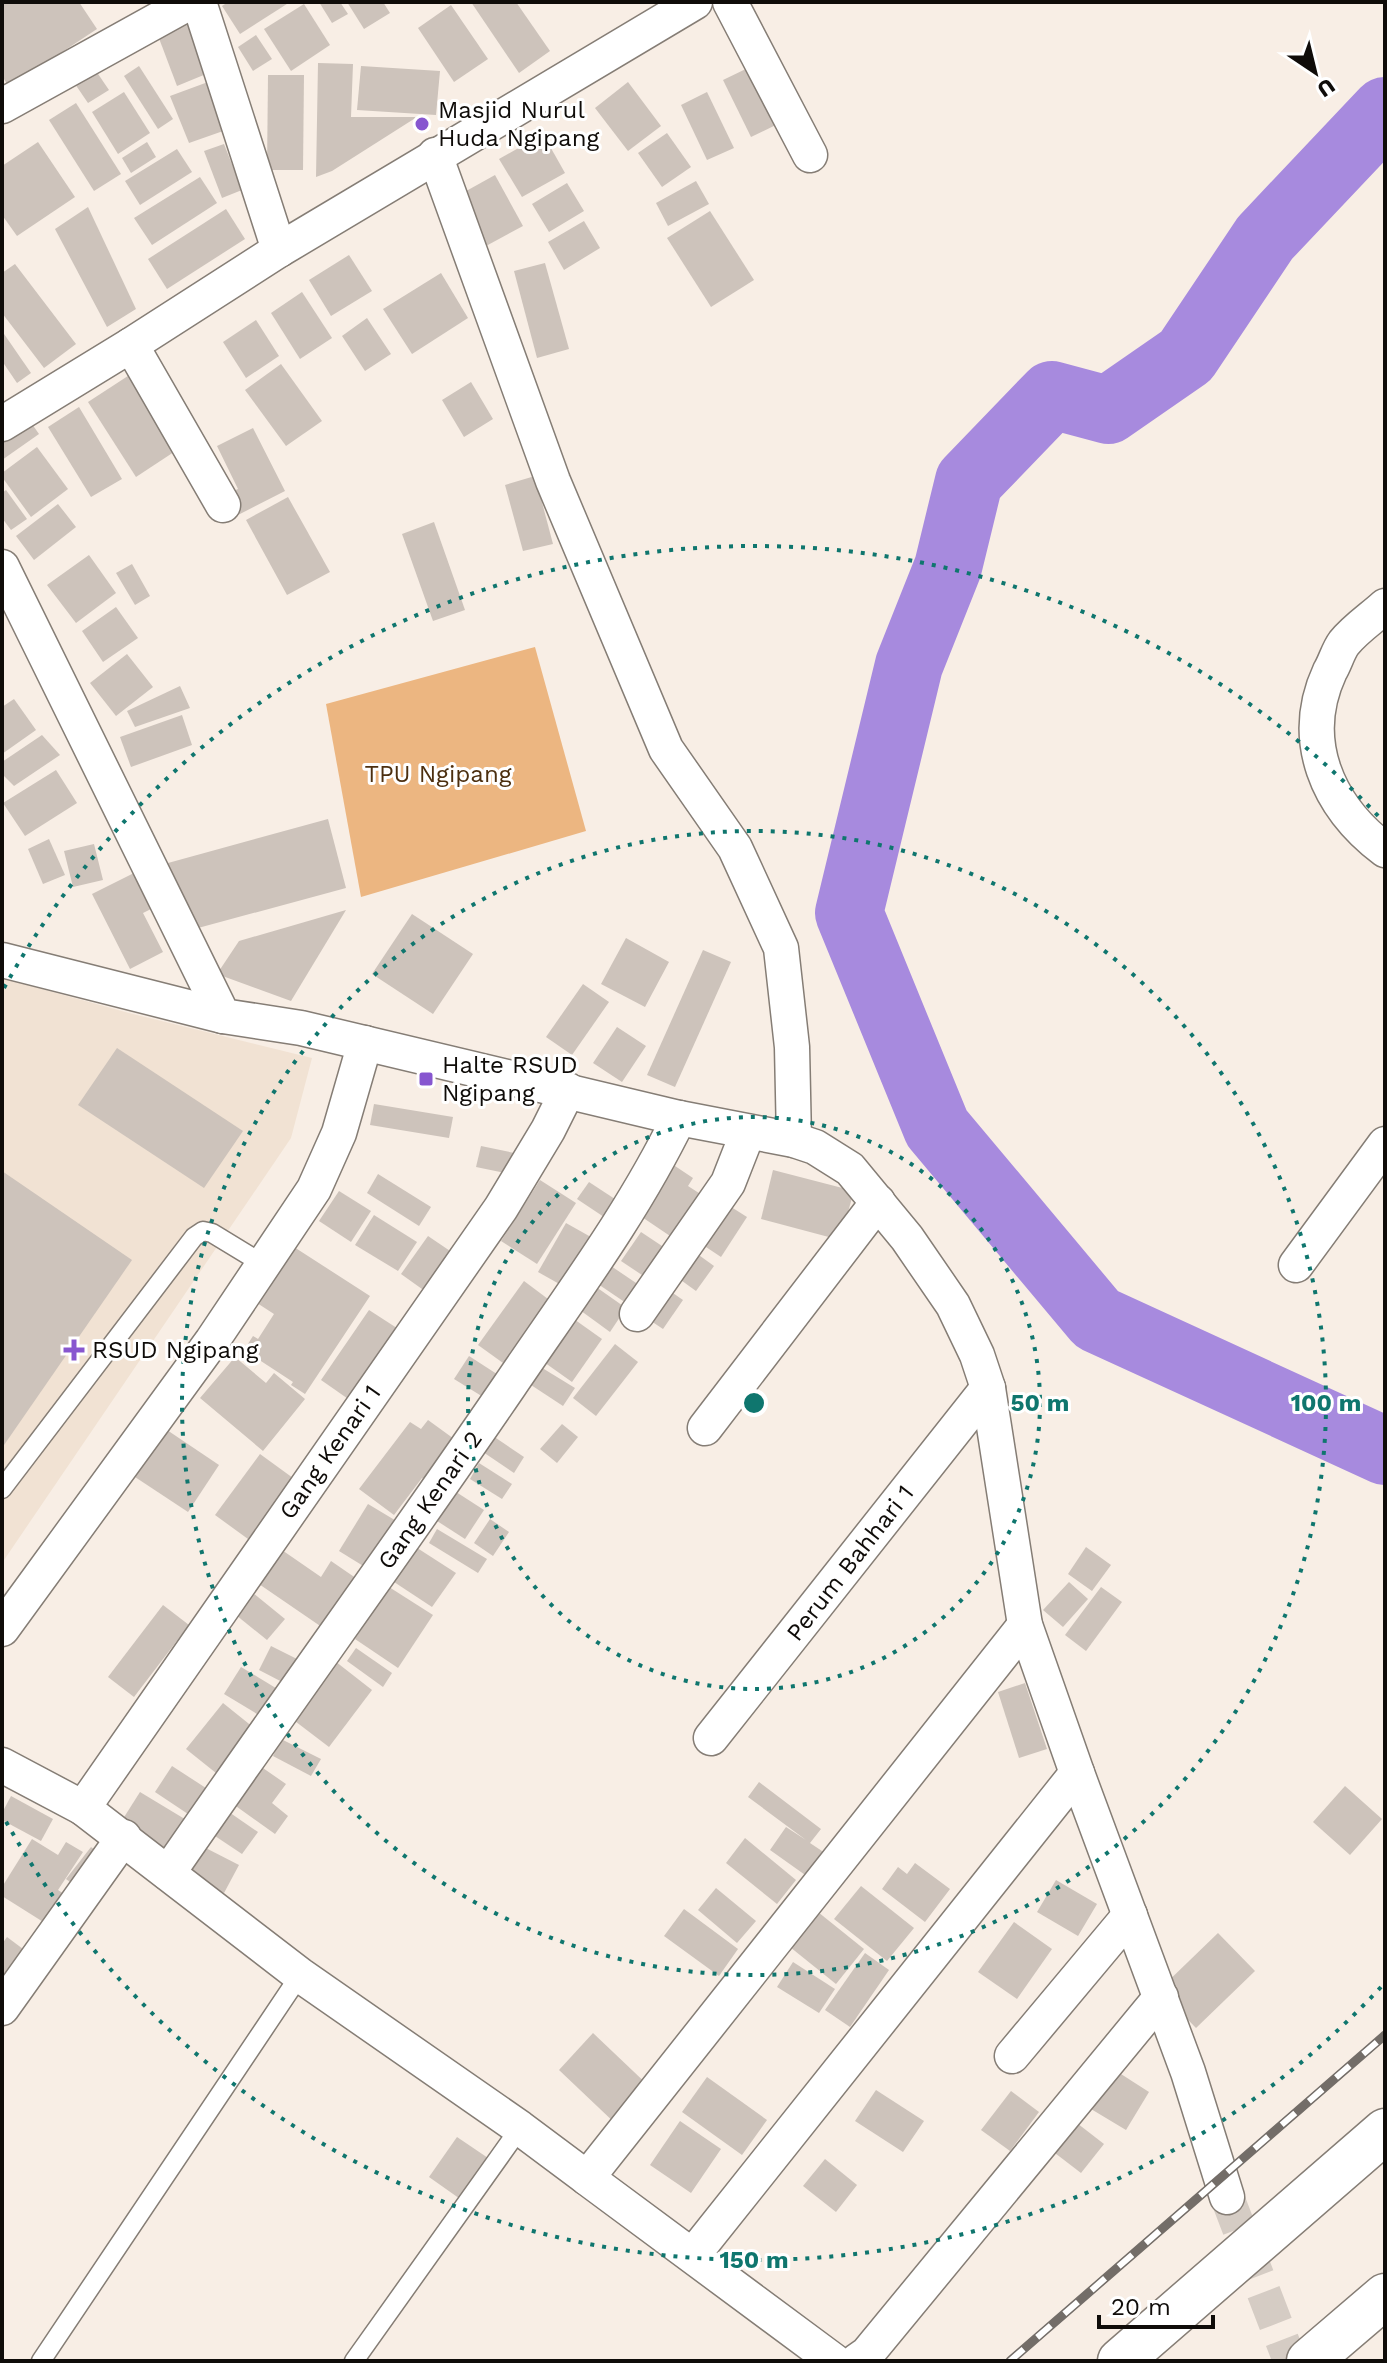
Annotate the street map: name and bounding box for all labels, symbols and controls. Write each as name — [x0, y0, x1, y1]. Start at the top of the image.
north arrow — [1275, 32, 1355, 112]
text: U — [1313, 73, 1340, 103]
place label: Masjid Nurul Huda Ngipang — [438, 96, 599, 152]
marker: Masjid Nurul Huda Ngipang — [413, 115, 431, 133]
park label: TPU Ngipang — [364, 760, 512, 788]
place label: Halte RSUD Ngipang — [442, 1051, 578, 1107]
marker: Halte RSUD Ngipang — [417, 1070, 435, 1088]
place label: RSUD Ngipang — [92, 1336, 259, 1364]
marker: RSUD Ngipang — [63, 1339, 85, 1361]
street label: Gang Kenari 1 — [273, 1380, 387, 1524]
centre of rings — [740, 1389, 768, 1417]
text: 50 m — [1011, 1389, 1069, 1417]
text: 100 m — [1291, 1389, 1361, 1417]
street label: Gang Kenari 2 — [372, 1426, 488, 1574]
street label: Perum Bahhari 1 — [781, 1480, 919, 1646]
text: 150 m — [719, 2246, 789, 2274]
scale bar — [1099, 2279, 1213, 2329]
text: 20 m — [1111, 2293, 1171, 2321]

